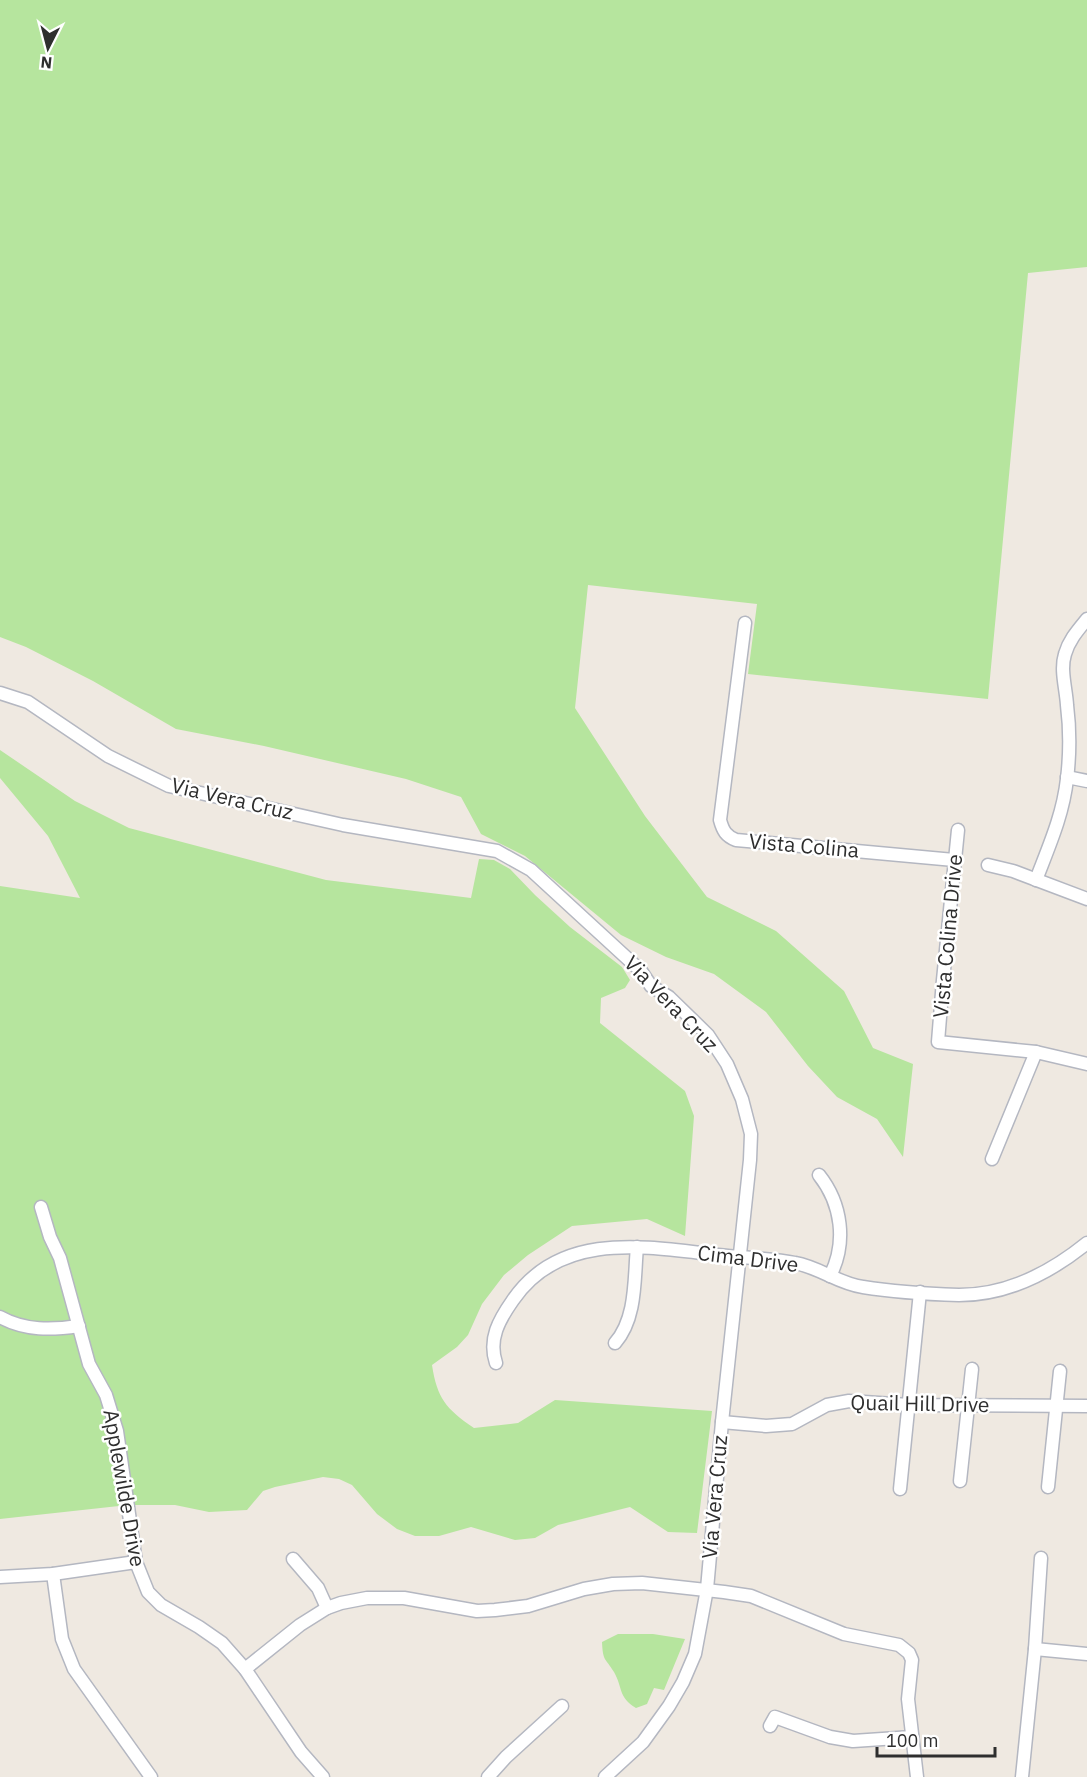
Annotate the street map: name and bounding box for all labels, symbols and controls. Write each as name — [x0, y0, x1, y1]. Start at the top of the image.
north arrow — [18, 18, 78, 78]
text: N — [40, 52, 53, 73]
street label: Via Vera Cruz — [169, 770, 296, 826]
street label: Vista Colina — [748, 826, 860, 864]
street label: Vista Colina Drive — [926, 853, 968, 1019]
street label: Via Vera Cruz — [619, 949, 725, 1058]
street label: Cima Drive — [696, 1238, 800, 1278]
street label: Quail Hill Drive — [850, 1388, 990, 1418]
street label: Applewilde Drive — [97, 1407, 153, 1569]
street label: Via Vera Cruz — [695, 1434, 733, 1560]
scale bar — [877, 1720, 996, 1758]
text: 100 m — [886, 1729, 938, 1752]

